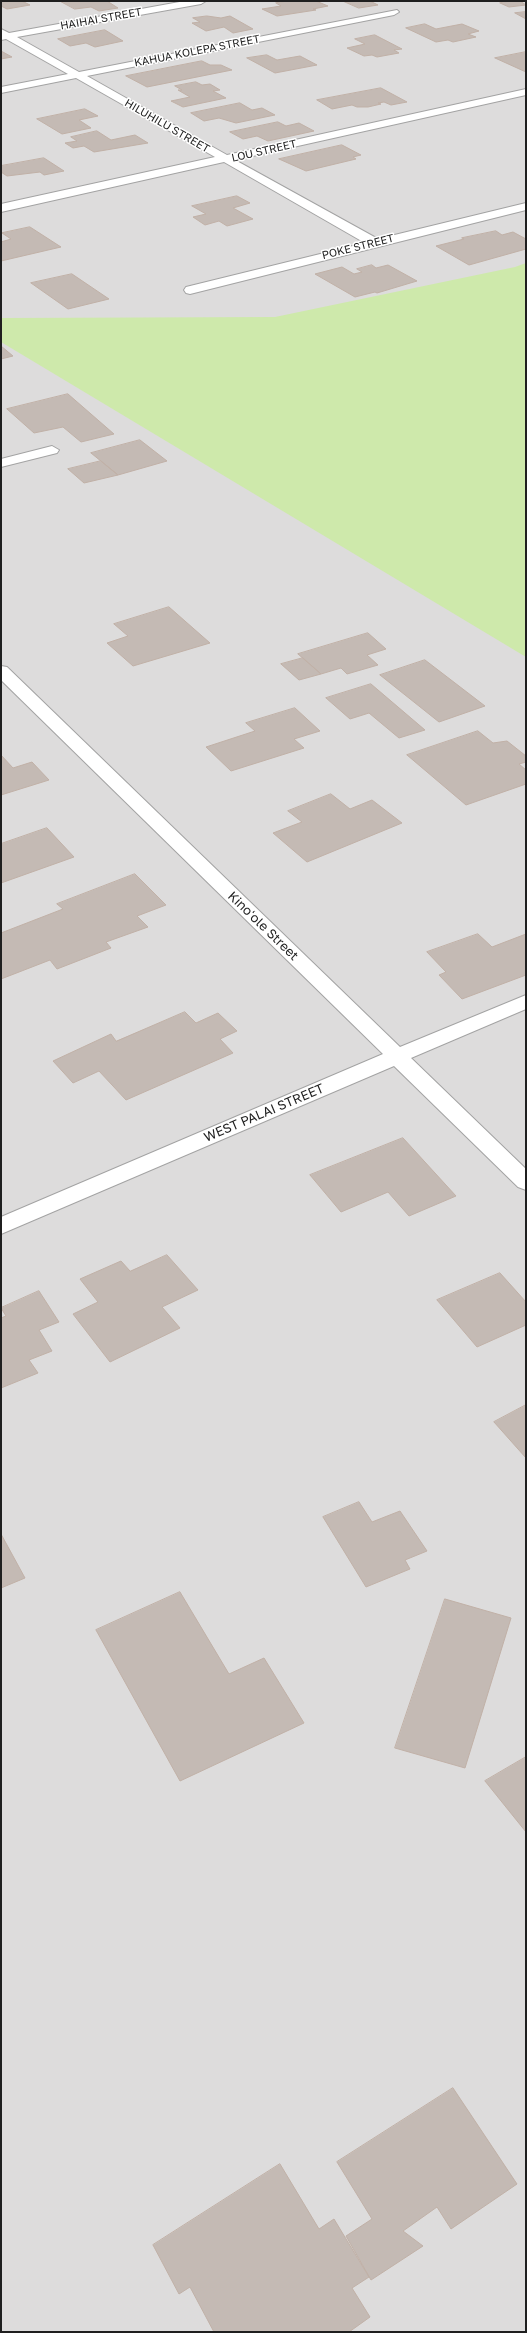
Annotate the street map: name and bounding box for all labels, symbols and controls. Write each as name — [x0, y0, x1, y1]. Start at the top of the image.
street label: HAIHAI STREET — [59, 5, 143, 33]
street label: KAHUA KOLEPA STREET — [133, 32, 261, 70]
street label: HILUHILU STREET — [122, 96, 212, 156]
street label: LOU STREET — [230, 137, 298, 165]
street label: POKE STREET — [321, 232, 395, 262]
street label: Kinoʻole Street — [224, 888, 302, 964]
street label: WEST PALAI STREET — [202, 1081, 326, 1145]

